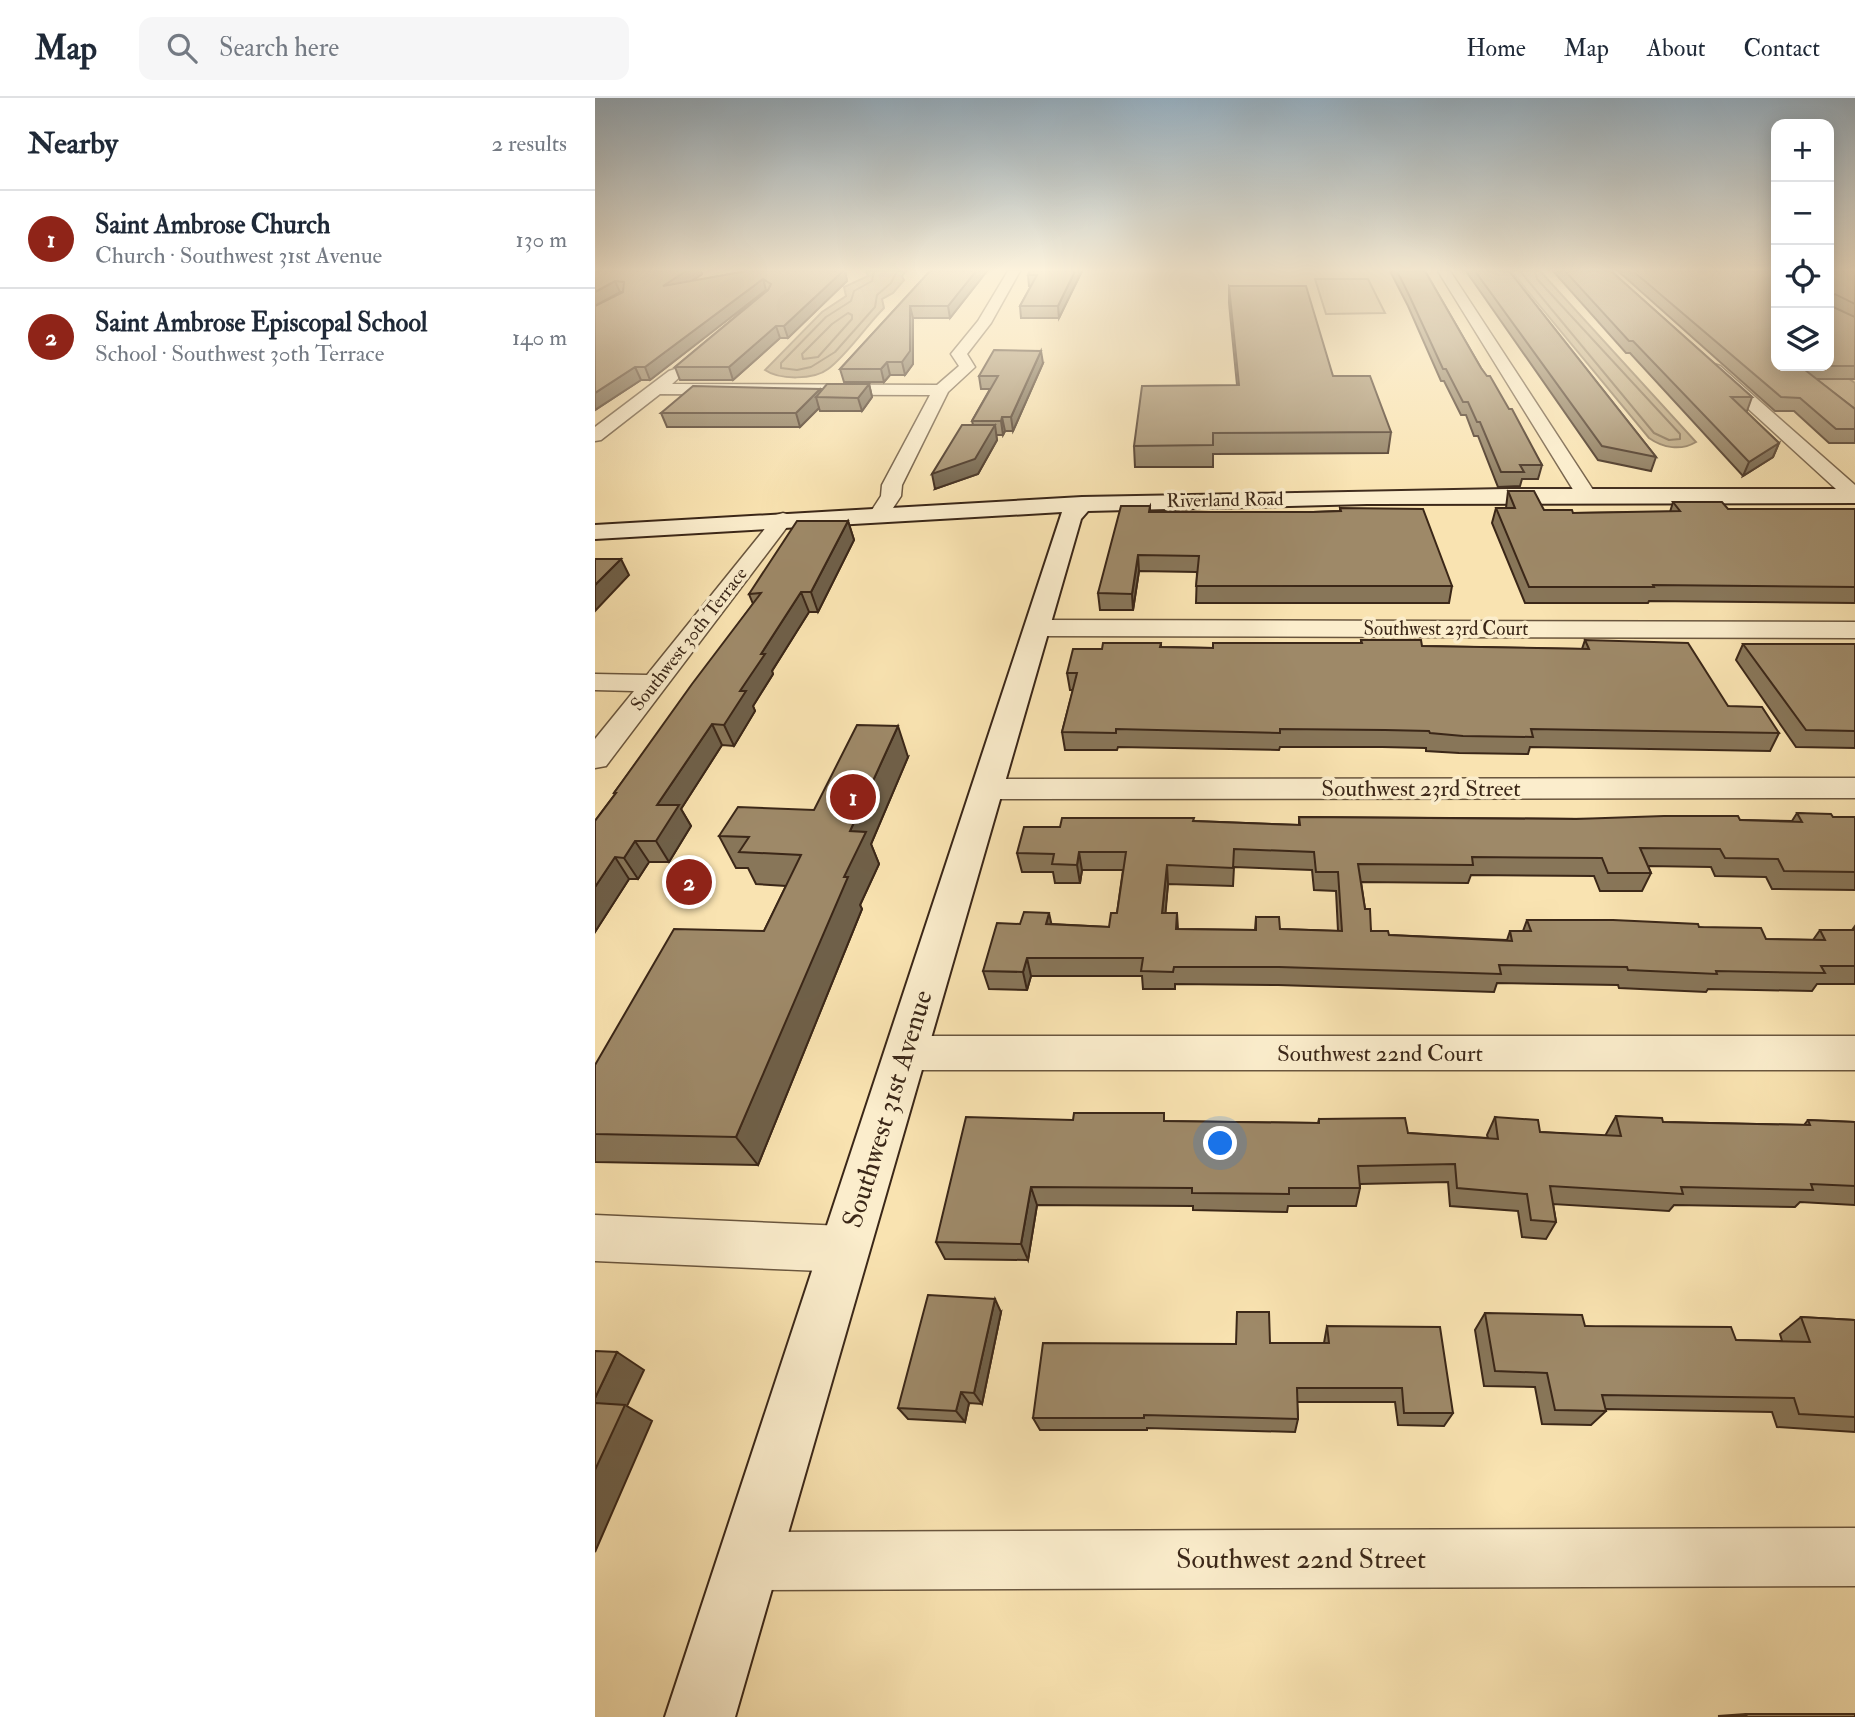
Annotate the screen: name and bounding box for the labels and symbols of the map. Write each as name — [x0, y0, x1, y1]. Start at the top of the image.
street label: Riverland Road — [1166, 487, 1284, 513]
street label: Southwest 30th Terrace — [625, 562, 753, 716]
street label: Southwest 23rd Court — [1364, 617, 1528, 641]
pin: 1 — [830, 771, 876, 823]
street label: Southwest 23rd Street — [1321, 774, 1521, 803]
pin: 2 — [666, 856, 712, 908]
street label: Southwest 31st Avenue — [835, 986, 941, 1232]
street label: Southwest 22nd Court — [1277, 1039, 1483, 1068]
your location — [1203, 1126, 1237, 1160]
street label: Southwest 22nd Street — [1176, 1542, 1426, 1577]

